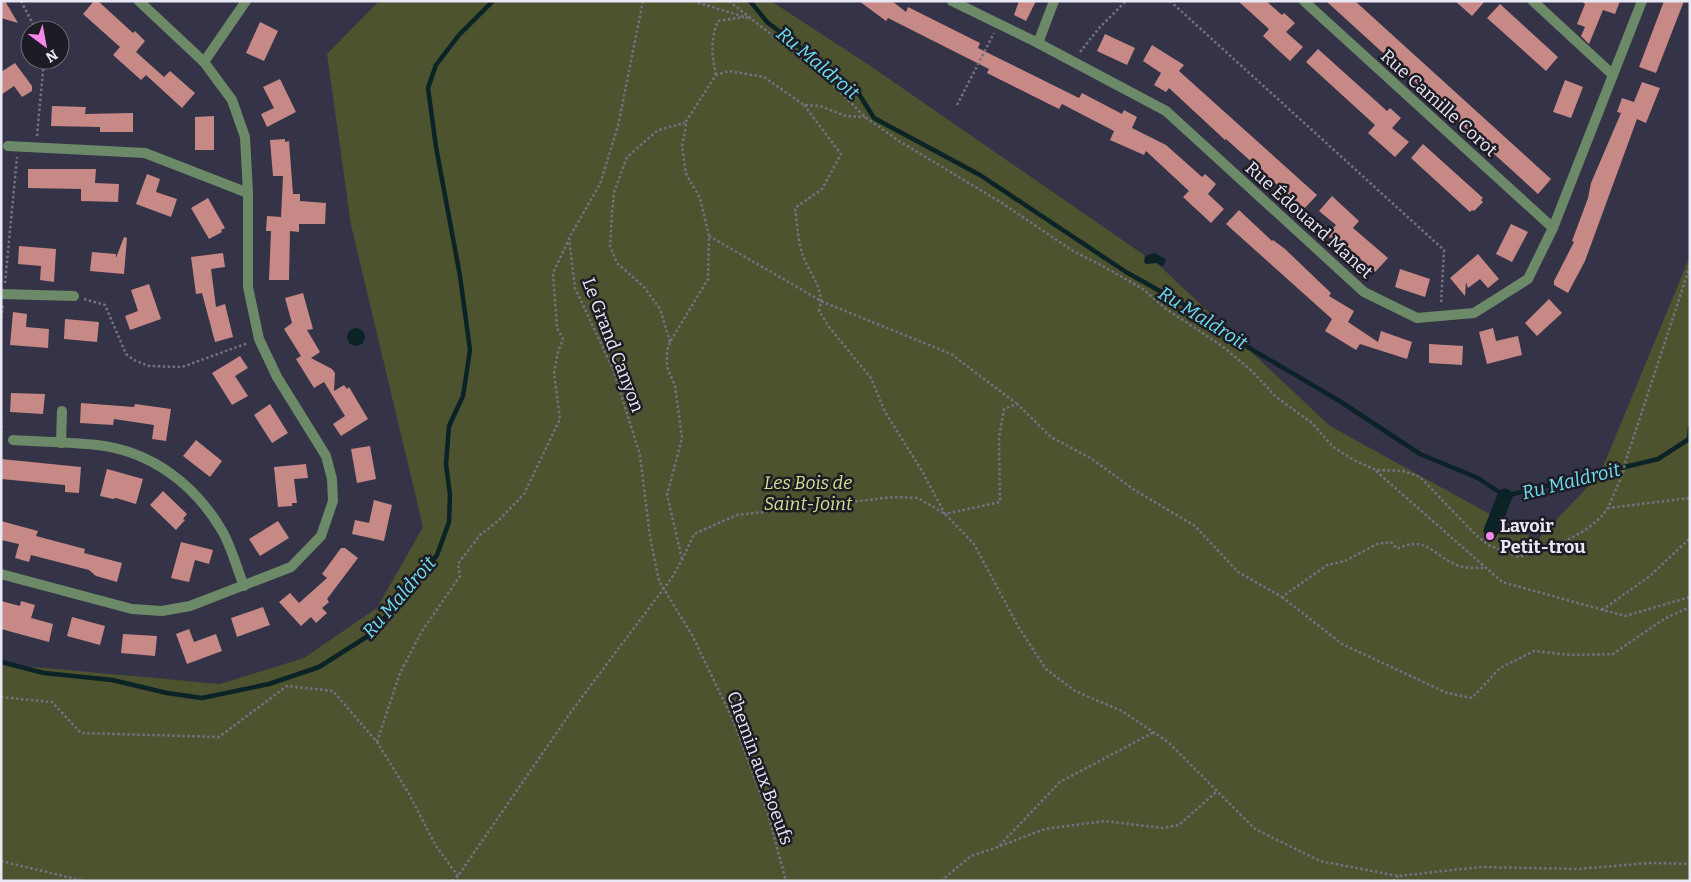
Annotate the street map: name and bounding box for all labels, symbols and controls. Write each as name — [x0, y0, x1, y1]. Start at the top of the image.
north arrow — [20, 20, 70, 70]
water label: Ru Maldroit — [772, 22, 864, 104]
street label: Rue Camille Corot — [1376, 45, 1502, 162]
text: N — [42, 46, 61, 66]
street label: Rue Édouard Manet — [1241, 156, 1378, 283]
street label: Le Grand Canyon — [577, 275, 649, 416]
water label: Ru Maldroit — [1154, 282, 1252, 355]
water label: Ru Maldroit — [1519, 458, 1623, 504]
park label: Les Bois de Saint-Joint — [764, 472, 853, 515]
place label: Lavoir Petit-trou — [1500, 515, 1586, 558]
marker: Lavoir Petit-trou — [1484, 530, 1496, 542]
water label: Ru Maldroit — [357, 551, 441, 643]
street label: Chemin aux Boeufs — [722, 688, 798, 848]

